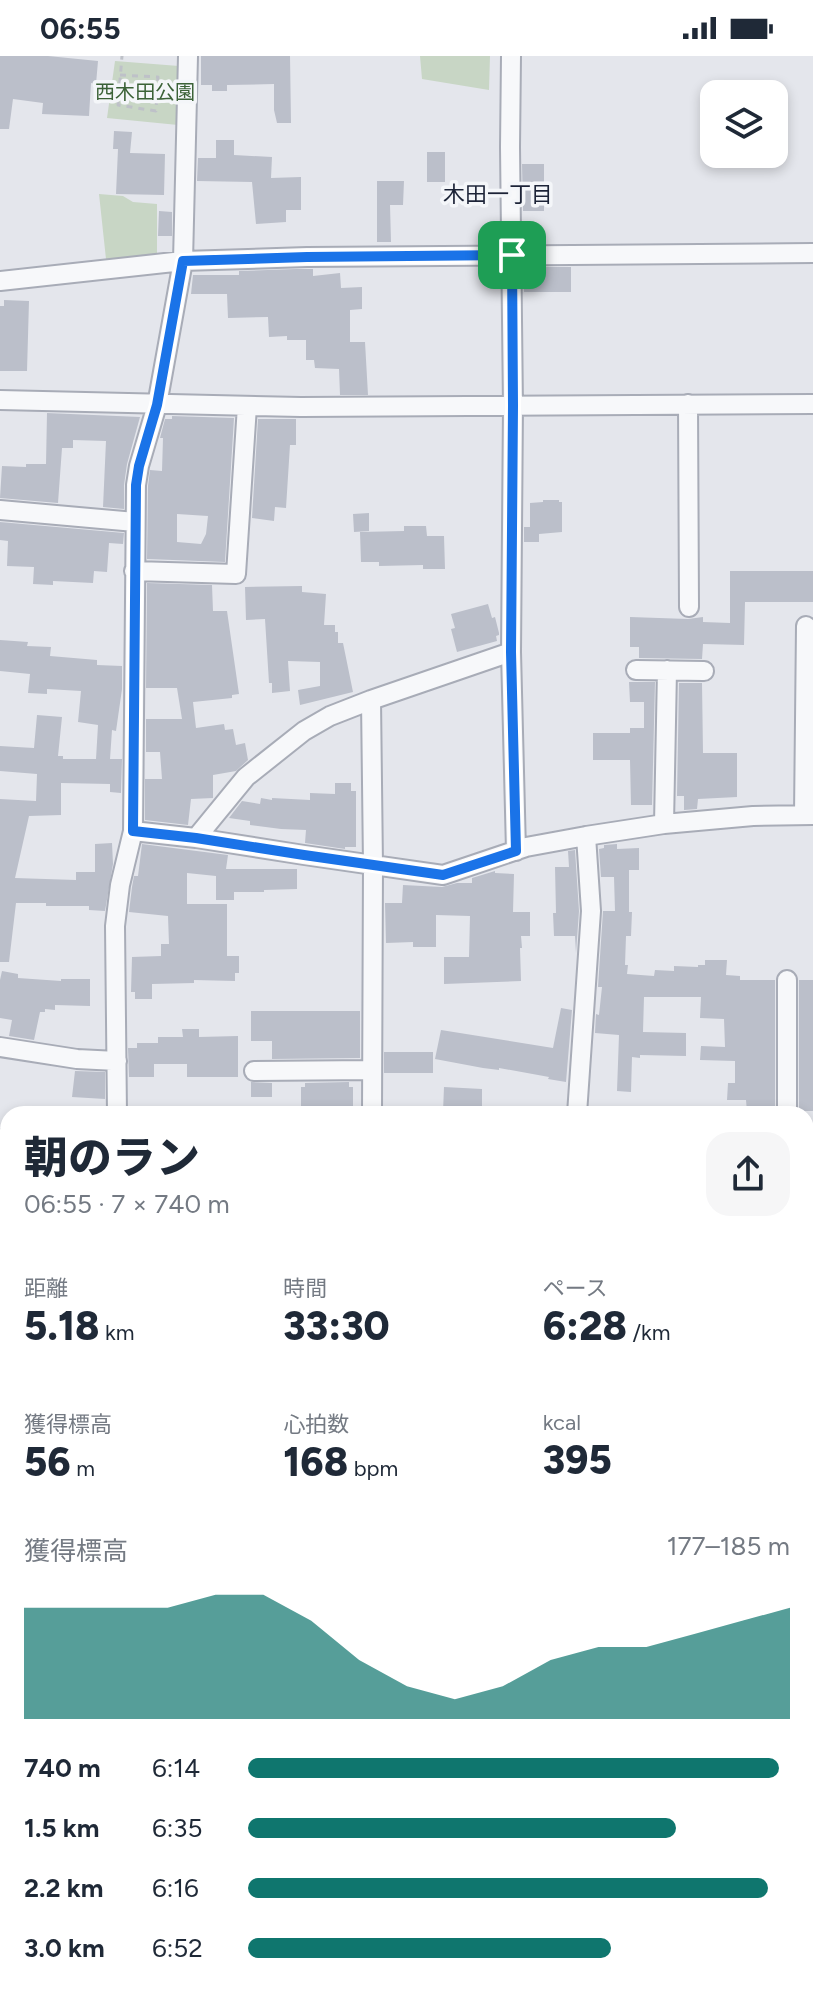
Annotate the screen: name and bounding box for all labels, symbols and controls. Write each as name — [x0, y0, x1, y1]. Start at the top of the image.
text: 06:55 — [40, 10, 121, 47]
park label: 西木田公園 — [95, 80, 195, 104]
map controls — [700, 80, 788, 168]
button: layers — [700, 80, 788, 168]
district label: 木田一丁目 — [443, 181, 553, 208]
pin — [478, 221, 546, 289]
icon: arrive — [490, 233, 534, 277]
text: 朝のラン — [24, 1131, 200, 1184]
button: share — [706, 1132, 790, 1216]
text: 06:55 · 7 × 740 m — [24, 1188, 230, 1220]
text: 距離 — [24, 1275, 68, 1302]
text: 時間 — [283, 1275, 327, 1302]
text: ペース — [543, 1275, 608, 1302]
text: 5.18 — [24, 1302, 100, 1350]
text: 33:30 — [283, 1302, 390, 1350]
text: 6:28 — [543, 1302, 627, 1350]
text: km — [100, 1319, 134, 1346]
text: /km — [627, 1319, 670, 1346]
text: kcal — [543, 1409, 581, 1436]
text: 獲得標高 — [24, 1411, 112, 1438]
text: 心拍数 — [283, 1411, 349, 1438]
text: 395 — [543, 1436, 612, 1484]
text: 56 — [24, 1438, 71, 1486]
text: 168 — [283, 1438, 348, 1486]
text: m — [71, 1455, 95, 1482]
text: bpm — [348, 1455, 398, 1482]
text: 177–185 m — [667, 1530, 790, 1562]
text: 獲得標高 — [24, 1535, 128, 1567]
text: 740 m — [24, 1752, 101, 1784]
text: 6:14 — [152, 1752, 200, 1784]
text: 1.5 km — [24, 1812, 99, 1844]
text: 6:35 — [152, 1812, 202, 1844]
text: 2.2 km — [24, 1872, 103, 1904]
text: 6:16 — [152, 1872, 199, 1904]
text: 3.0 km — [24, 1932, 105, 1964]
text: 6:52 — [152, 1932, 203, 1964]

